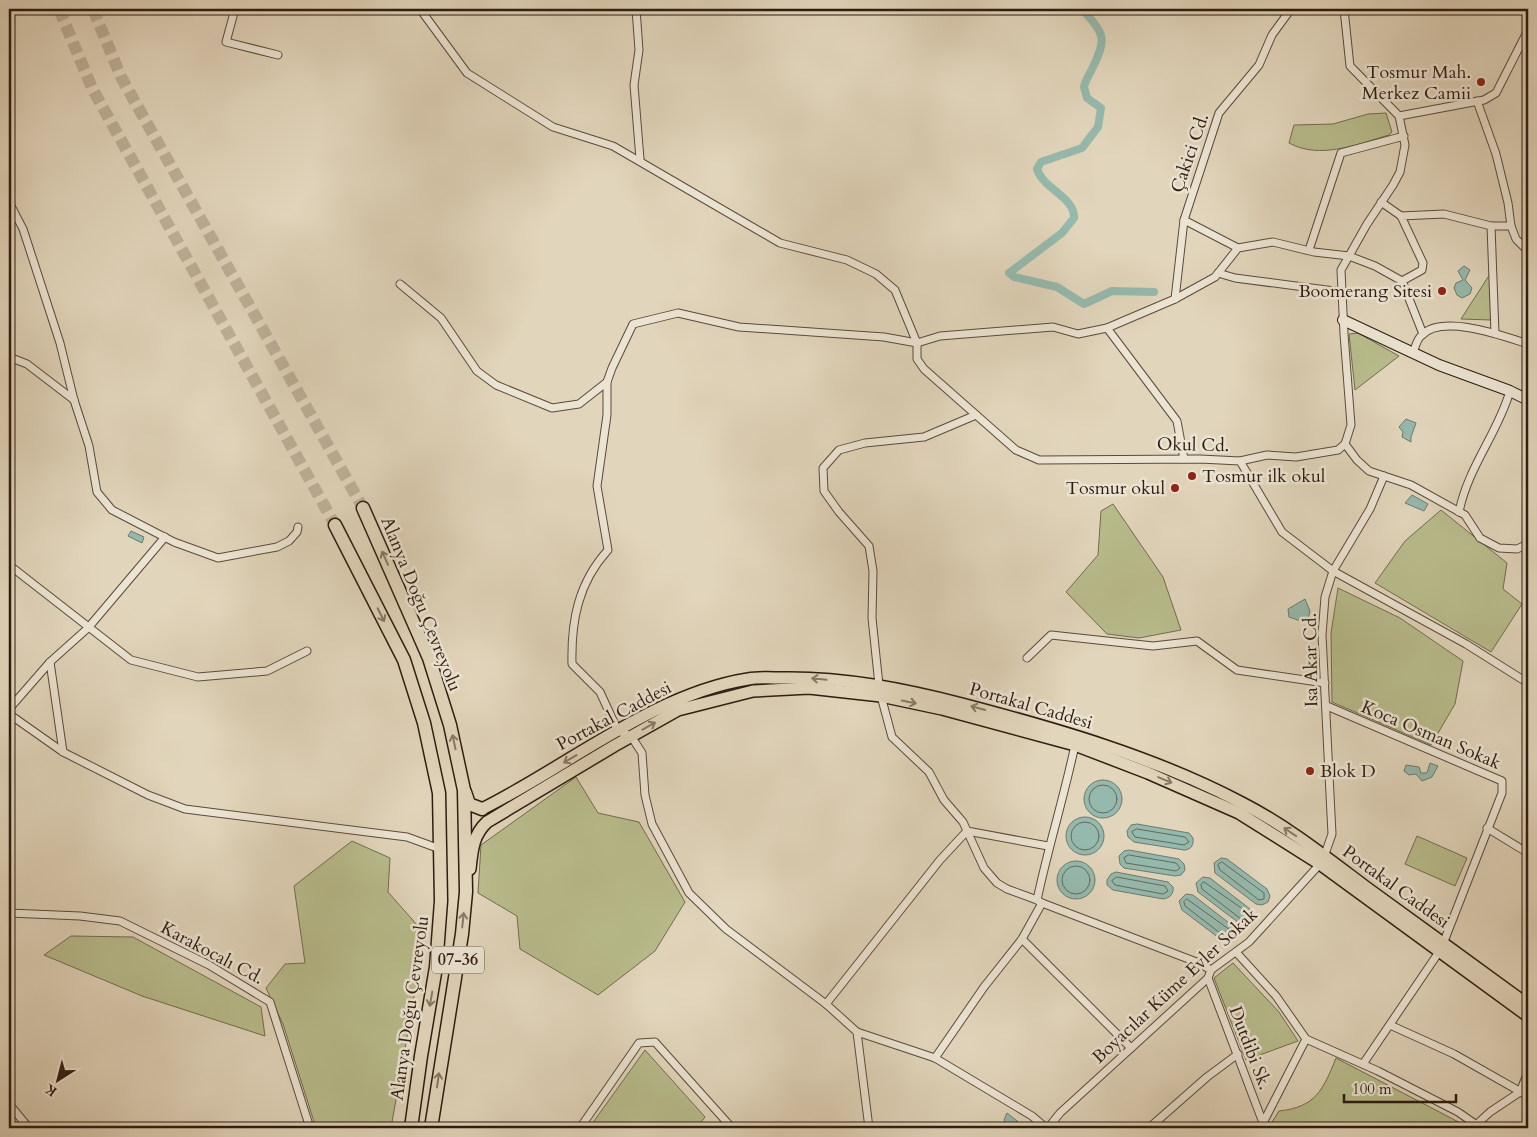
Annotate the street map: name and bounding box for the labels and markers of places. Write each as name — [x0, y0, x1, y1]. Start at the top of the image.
place label: Tosmur Mah. Merkez Camii — [1362, 60, 1471, 106]
marker: Tosmur Mah. Merkez Camii — [1475, 76, 1487, 88]
place label: Boomerang Sitesi — [1298, 279, 1432, 304]
marker: Boomerang Sitesi — [1436, 285, 1448, 297]
place label: Tosmur ilk okul — [1202, 464, 1326, 489]
marker: Tosmur ilk okul — [1186, 470, 1198, 482]
place label: Tosmur okul — [1066, 476, 1165, 501]
marker: Tosmur okul — [1169, 482, 1181, 494]
place label: Blok D — [1320, 759, 1376, 784]
marker: Blok D — [1304, 765, 1316, 777]

